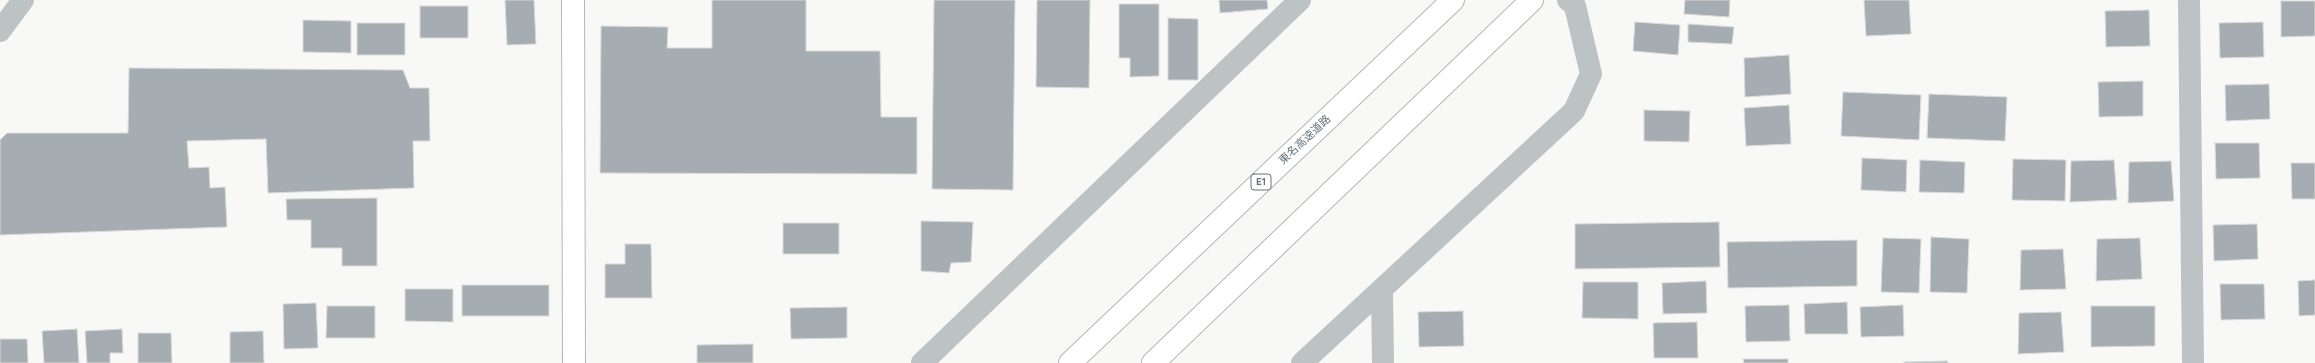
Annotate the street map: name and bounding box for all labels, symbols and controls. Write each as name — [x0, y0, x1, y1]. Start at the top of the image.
street label: 東名高速道路 — [1276, 113, 1334, 167]
road number: E1 — [1251, 174, 1271, 190]

